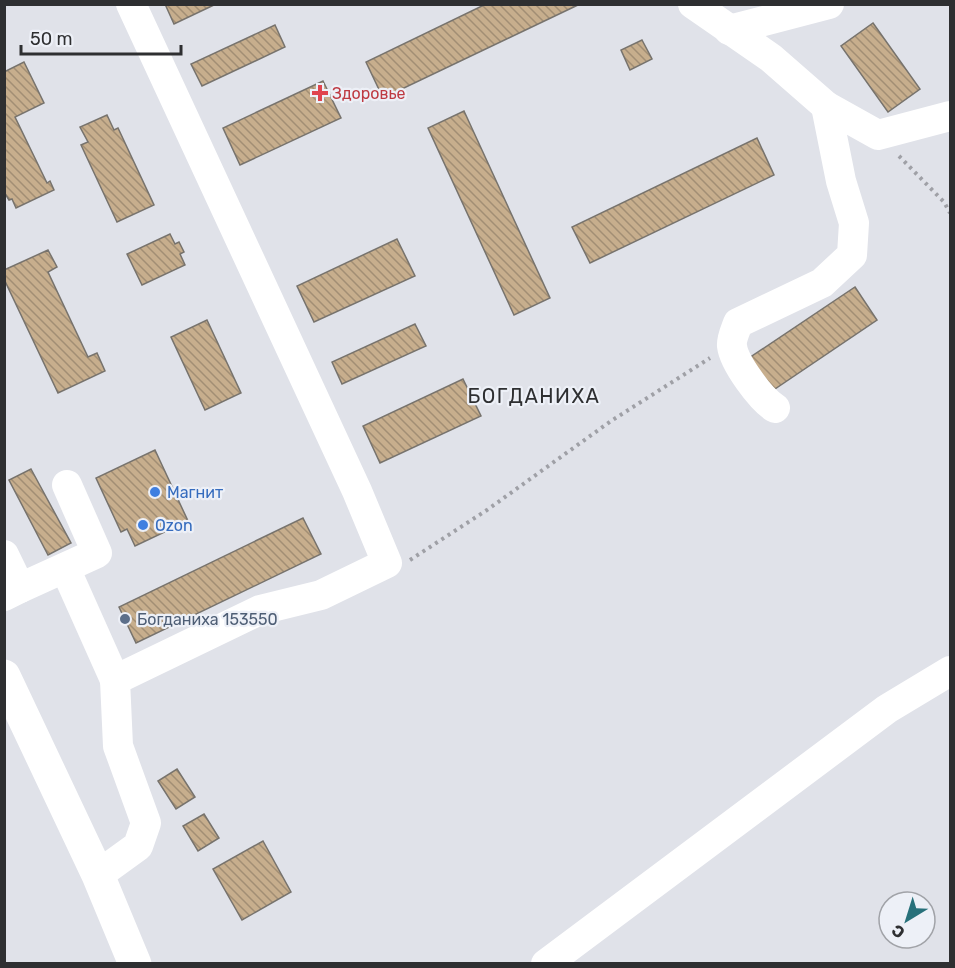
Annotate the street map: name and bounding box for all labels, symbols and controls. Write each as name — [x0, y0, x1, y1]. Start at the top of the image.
scale bar — [21, 18, 182, 56]
text: 50 m — [30, 28, 73, 50]
place label: Здоровье — [332, 84, 405, 103]
marker: Здоровье — [313, 86, 327, 100]
district label: БОГДАНИХА — [467, 384, 601, 408]
place label: Магнит — [167, 483, 223, 502]
marker: Магнит — [148, 485, 162, 499]
place label: Ozon — [155, 516, 193, 535]
marker: Ozon — [136, 518, 150, 532]
place label: Богданиха 153550 — [137, 610, 278, 629]
marker: Богданиха 153550 — [118, 612, 132, 626]
north arrow — [877, 890, 937, 950]
text: С — [888, 920, 908, 942]

